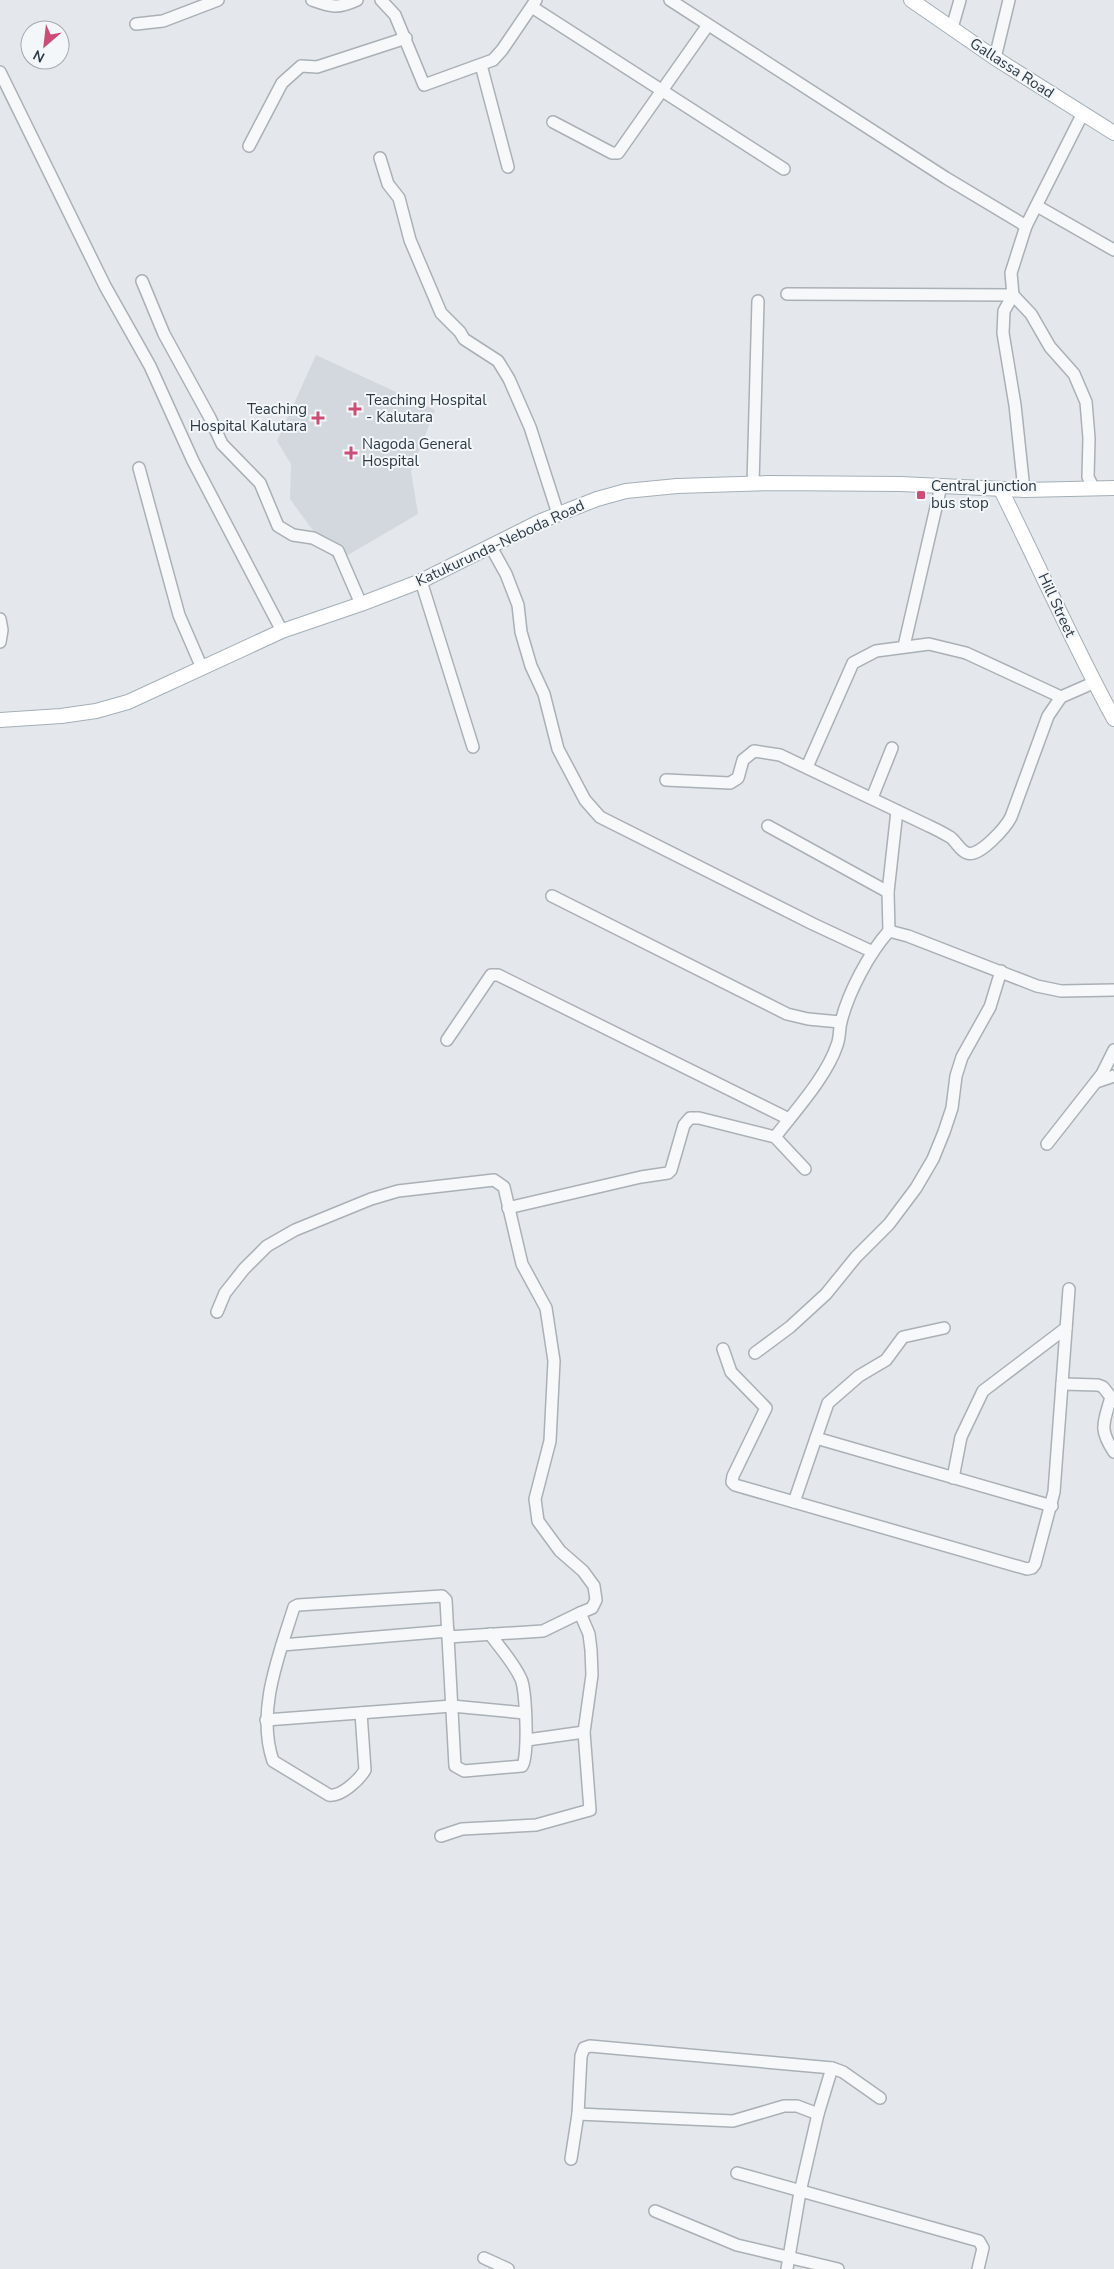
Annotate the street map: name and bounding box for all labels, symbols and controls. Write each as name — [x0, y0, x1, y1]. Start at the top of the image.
north arrow — [20, 20, 70, 70]
street label: Gallassa Road — [966, 33, 1058, 103]
text: N — [30, 45, 48, 67]
place label: Teaching Hospital - Kalutara — [366, 390, 487, 427]
place label: Teaching Hospital Kalutara — [190, 399, 307, 436]
marker: Teaching Hospital - Kalutara — [348, 402, 362, 416]
marker: Teaching Hospital Kalutara — [311, 411, 325, 425]
place label: Nagoda General Hospital — [362, 434, 472, 471]
marker: Nagoda General Hospital — [344, 446, 358, 460]
place label: Central junction bus stop — [931, 476, 1037, 513]
marker: Central junction bus stop — [915, 489, 927, 501]
street label: Katukurunda-Neboda Road — [412, 495, 588, 591]
street label: Hill Street — [1033, 570, 1081, 641]

